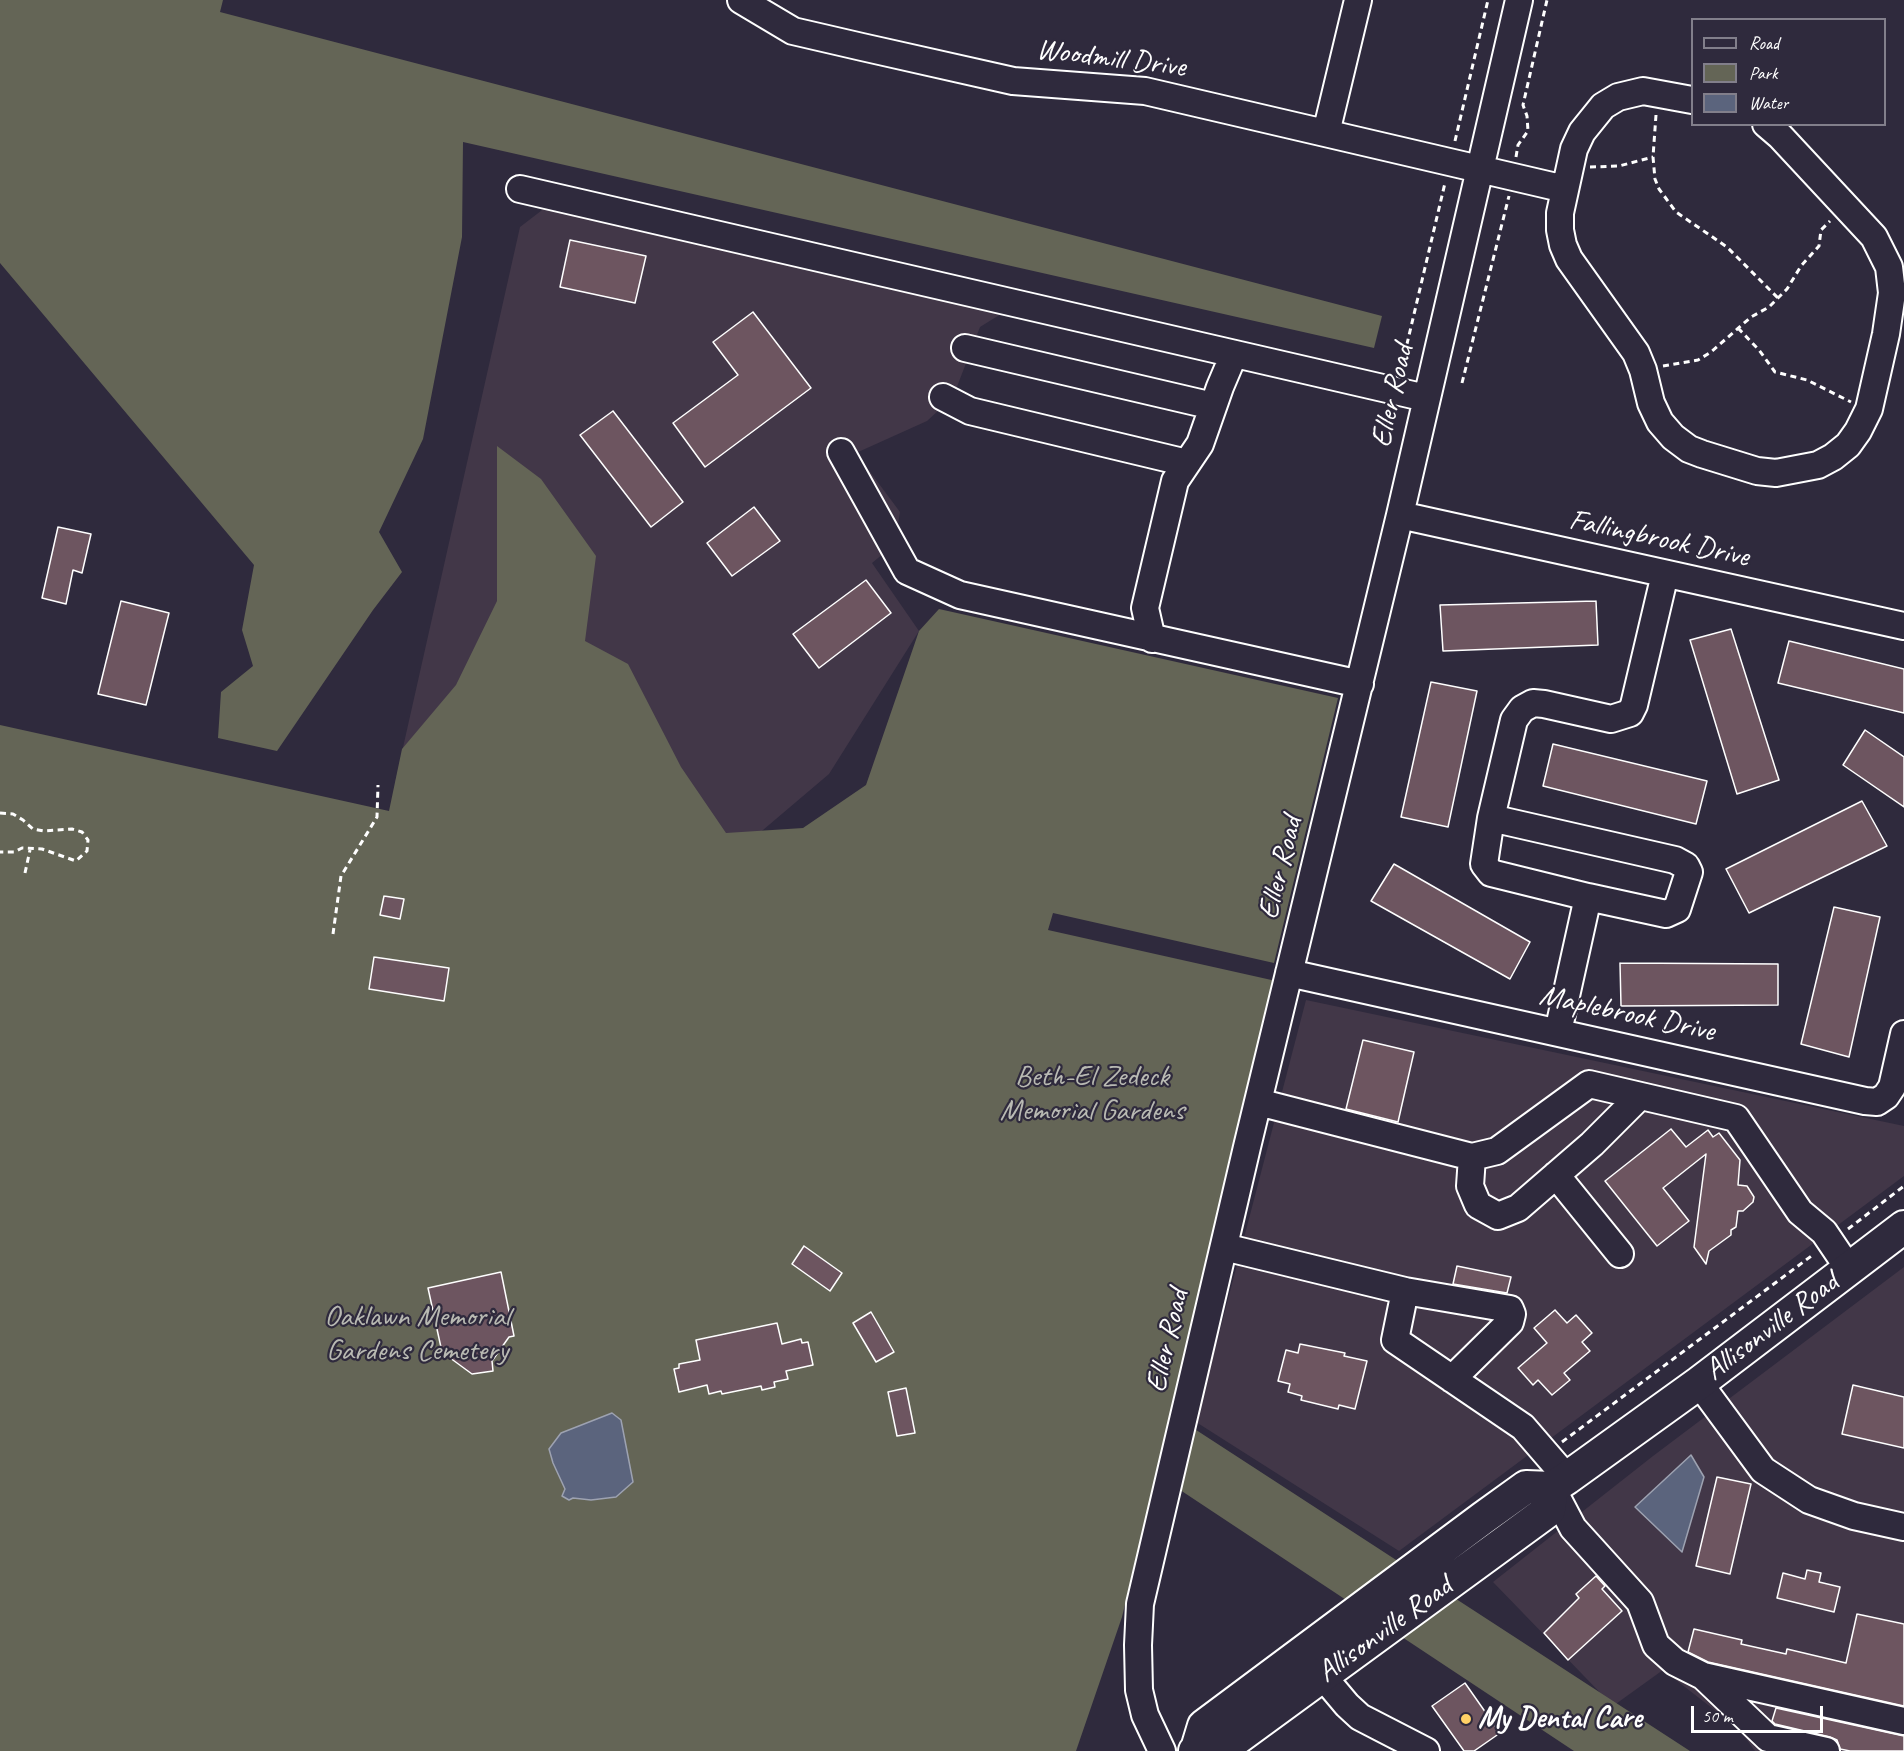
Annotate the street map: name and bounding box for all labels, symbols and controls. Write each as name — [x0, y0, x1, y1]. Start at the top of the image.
legend — [1691, 18, 1886, 126]
street label: Woodmill Drive — [1034, 32, 1188, 86]
text: Road — [1749, 32, 1779, 54]
text: Park — [1749, 62, 1778, 84]
text: Water — [1749, 92, 1788, 114]
street label: Eller Road — [1364, 341, 1422, 451]
street label: Fallingbrook Drive — [1566, 502, 1752, 576]
street label: Eller Road — [1251, 813, 1311, 923]
street label: Maplebrook Drive — [1536, 978, 1718, 1050]
park label: Beth-El Zedeck Memorial Gardens — [1000, 1059, 1184, 1130]
street label: Allisonville Road — [1698, 1265, 1846, 1389]
street label: Eller Road — [1139, 1286, 1197, 1396]
park label: Oaklawn Memorial Gardens Cemetery — [324, 1299, 510, 1370]
street label: Allisonville Road — [1310, 1569, 1460, 1691]
scale bar — [1694, 1694, 1826, 1732]
place label: My Dental Care — [1478, 1701, 1642, 1737]
text: 50 m — [1702, 1705, 1733, 1727]
marker: My Dental Care — [1459, 1712, 1473, 1726]

